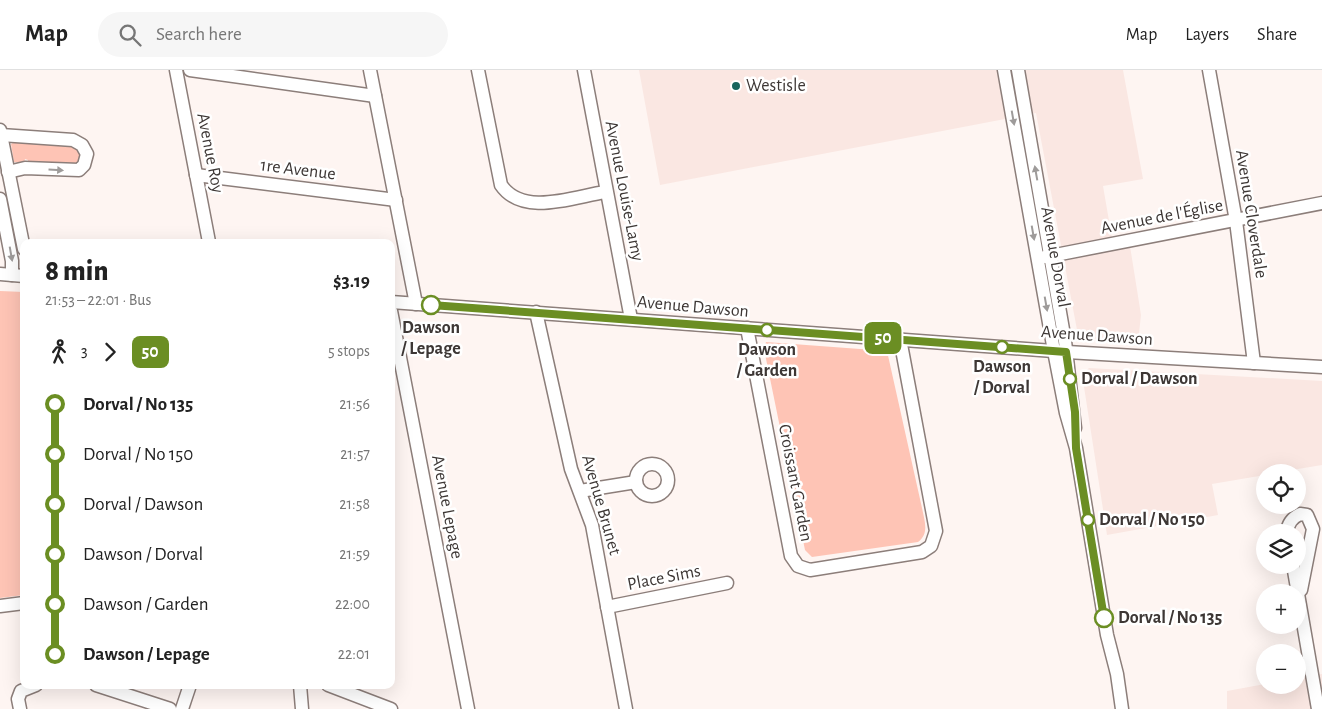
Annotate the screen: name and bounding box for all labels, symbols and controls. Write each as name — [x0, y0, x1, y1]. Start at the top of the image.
search box — [98, 12, 448, 57]
icon: search — [116, 21, 144, 49]
text: Map — [25, 22, 68, 46]
text: Search here — [156, 25, 242, 44]
text: Map — [1126, 26, 1157, 44]
text: Layers — [1185, 26, 1229, 44]
text: Share — [1257, 26, 1297, 44]
place label: Westisle — [746, 77, 806, 95]
marker: Westisle — [730, 80, 742, 92]
one-way arrow — [1009, 110, 1017, 126]
street label: Avenue Roy — [193, 111, 227, 195]
street label: Avenue Louise-Lamy — [602, 119, 646, 263]
street label: Avenue Cloverdale — [1232, 149, 1270, 279]
street label: 1re Avenue — [259, 156, 337, 184]
one-way arrow — [1032, 165, 1040, 181]
one-way arrow — [49, 167, 65, 175]
street label: Avenue de l'Église — [1099, 193, 1225, 238]
street label: Avenue Dorval — [1037, 205, 1073, 309]
one-way arrow — [1030, 226, 1038, 242]
one-way arrow — [7, 246, 15, 262]
text: 8 min — [45, 258, 108, 286]
text: $3.19 — [333, 272, 370, 291]
text: 21:53 – 22:01 · Bus — [45, 292, 151, 308]
street label: Avenue Dawson — [636, 293, 750, 321]
marker: Dawson / Lepage — [421, 295, 441, 315]
one-way arrow — [1042, 297, 1050, 313]
place label: Dawson / Lepage — [400, 319, 461, 358]
line badge: 50 — [860, 322, 906, 354]
marker: Dawson / Garden — [760, 323, 774, 337]
street label: Avenue Dawson — [1041, 323, 1153, 349]
text: 50 — [874, 329, 892, 347]
icon: walk — [45, 338, 73, 366]
icon: forward — [96, 338, 124, 366]
marker: Dawson / Dorval — [995, 340, 1009, 354]
place label: Dawson / Garden — [736, 341, 797, 380]
text: 3 — [81, 343, 88, 359]
text: 50 — [142, 343, 159, 361]
text: 5 stops — [328, 343, 370, 359]
place label: Dawson / Dorval — [973, 358, 1031, 397]
place label: Dorval / Dawson — [1081, 370, 1198, 388]
marker: Dorval / Dawson — [1063, 372, 1077, 386]
text: Dorval / No 135 — [83, 395, 193, 414]
text: 21:56 — [339, 396, 370, 412]
street label: Croissant Garden — [775, 423, 815, 543]
text: Dorval / No 150 — [83, 445, 193, 464]
text: 21:57 — [340, 446, 370, 462]
street label: Avenue Lepage — [428, 453, 466, 561]
street label: Avenue Brunet — [578, 453, 624, 557]
map controls — [1256, 464, 1306, 694]
button: locate — [1256, 464, 1306, 514]
text: Dorval / Dawson — [83, 495, 203, 514]
text: 21:58 — [339, 496, 370, 512]
place label: Dorval / No 150 — [1099, 511, 1205, 529]
marker: Dorval / No 150 — [1081, 513, 1095, 527]
button: layers — [1256, 524, 1306, 574]
text: Dawson / Dorval — [83, 545, 203, 564]
text: 21:59 — [339, 546, 370, 562]
street label: Place Sims — [626, 562, 702, 594]
button: + — [1256, 584, 1306, 634]
text: Dawson / Garden — [83, 595, 209, 614]
text: 22:00 — [335, 596, 370, 612]
marker: Dorval / No 135 — [1094, 608, 1114, 628]
place label: Dorval / No 135 — [1118, 609, 1223, 627]
button: − — [1256, 644, 1306, 694]
text: Dawson / Lepage — [83, 645, 210, 664]
text: 22:01 — [338, 646, 370, 662]

